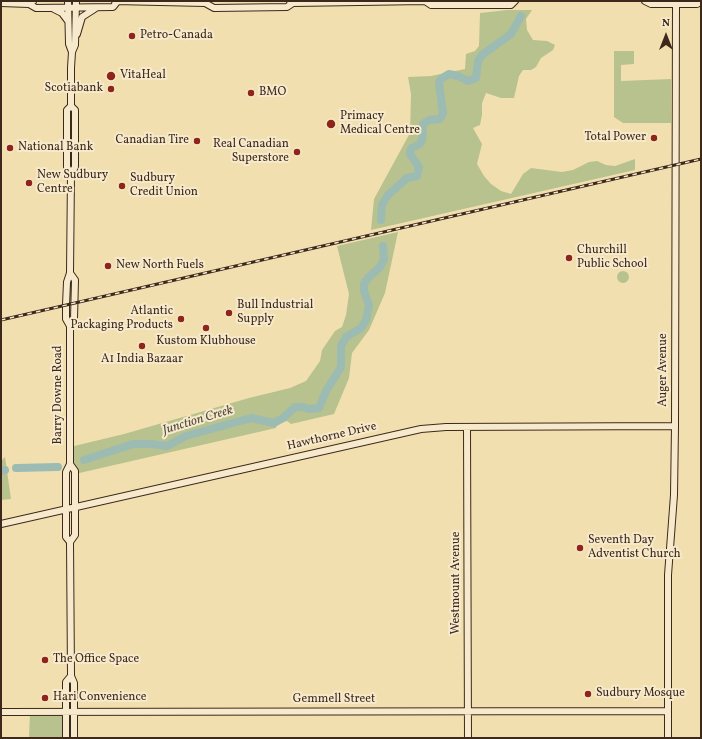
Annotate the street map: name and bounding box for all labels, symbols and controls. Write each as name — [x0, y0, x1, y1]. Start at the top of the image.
north arrow — [646, 16, 686, 56]
text: N — [662, 16, 670, 31]
place label: Petro-Canada — [140, 29, 213, 43]
marker: Petro-Canada — [127, 31, 137, 41]
place label: VitaHeal — [120, 69, 166, 83]
marker: VitaHeal — [105, 70, 117, 82]
place label: Scotiabank — [45, 82, 103, 96]
marker: Scotiabank — [106, 84, 116, 94]
place label: BMO — [259, 86, 286, 100]
marker: BMO — [246, 88, 256, 98]
place label: Primacy Medical Centre — [340, 110, 420, 138]
marker: Primacy Medical Centre — [325, 118, 337, 130]
place label: Total Power — [584, 131, 646, 145]
marker: Total Power — [649, 133, 659, 143]
place label: Canadian Tire — [115, 134, 189, 148]
marker: Canadian Tire — [192, 136, 202, 146]
place label: Real Canadian Superstore — [213, 138, 289, 166]
place label: National Bank — [18, 141, 93, 155]
marker: National Bank — [5, 143, 15, 153]
marker: Real Canadian Superstore — [292, 147, 302, 157]
place label: New Sudbury Centre — [37, 169, 108, 197]
place label: Sudbury Credit Union — [130, 172, 198, 200]
marker: New Sudbury Centre — [24, 178, 34, 188]
marker: Sudbury Credit Union — [117, 181, 127, 191]
place label: Churchill Public School — [577, 244, 647, 272]
marker: Churchill Public School — [564, 253, 574, 263]
place label: New North Fuels — [116, 259, 204, 273]
marker: New North Fuels — [103, 261, 113, 271]
place label: Bull Industrial Supply — [237, 299, 313, 327]
place label: Atlantic Packaging Products — [70, 305, 173, 333]
marker: Bull Industrial Supply — [224, 308, 234, 318]
marker: Atlantic Packaging Products — [176, 314, 186, 324]
marker: Kustom Klubhouse — [201, 323, 211, 333]
street label: Auger Avenue — [657, 333, 671, 407]
place label: Kustom Klubhouse — [156, 335, 256, 349]
marker: A1 India Bazaar — [137, 341, 147, 351]
street label: Barry Downe Road — [52, 345, 66, 445]
place label: A1 India Bazaar — [101, 353, 183, 367]
water label: Junction Creek — [161, 403, 235, 439]
street label: Hawthorne Drive — [286, 420, 378, 454]
street label: Westmount Avenue — [450, 532, 464, 634]
place label: Seventh Day Adventist Church — [588, 534, 681, 562]
marker: Seventh Day Adventist Church — [575, 543, 585, 553]
place label: The Office Space — [53, 653, 139, 667]
marker: The Office Space — [40, 655, 50, 665]
place label: Sudbury Mosque — [596, 687, 685, 701]
marker: Sudbury Mosque — [583, 689, 593, 699]
place label: Hari Convenience — [53, 691, 147, 705]
marker: Hari Convenience — [40, 693, 50, 703]
street label: Gemmell Street — [293, 693, 375, 707]

